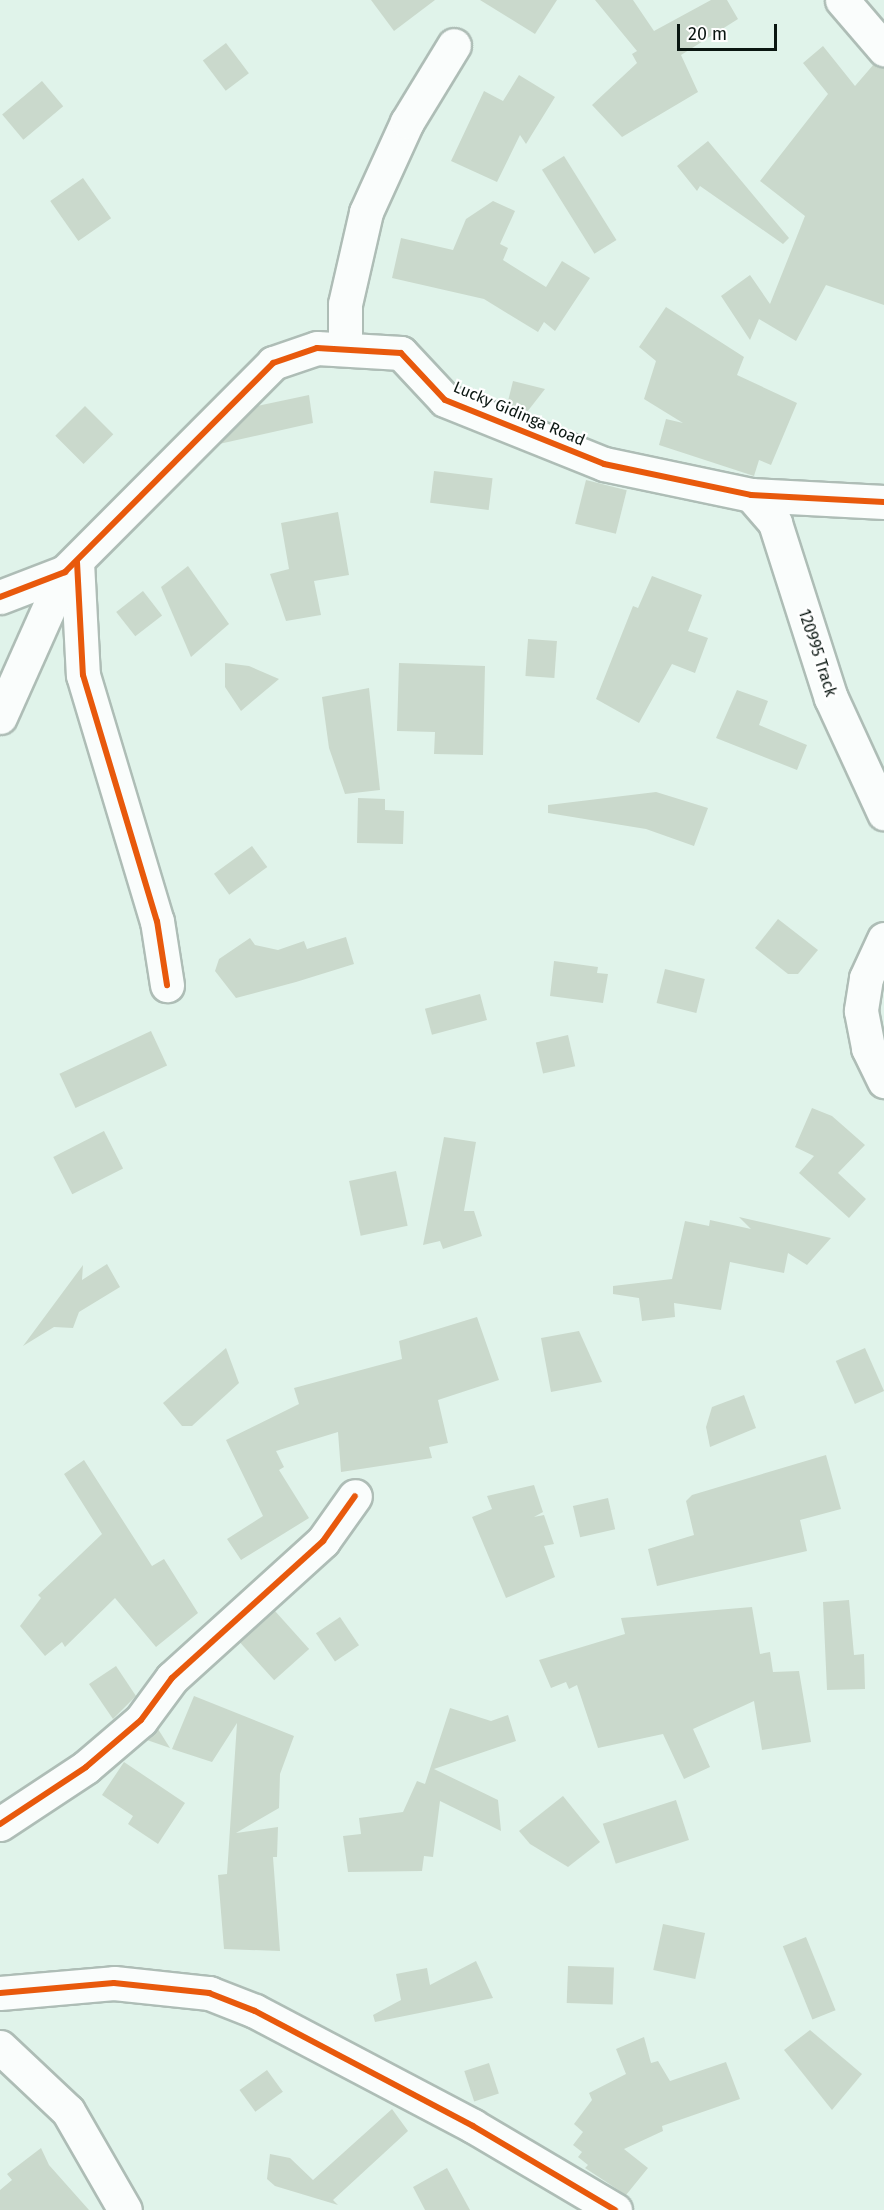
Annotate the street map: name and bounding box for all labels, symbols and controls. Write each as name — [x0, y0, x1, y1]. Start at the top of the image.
scale bar — [680, 12, 780, 50]
text: 20 m — [688, 23, 727, 45]
street label: Lucky Gidinga Road — [450, 378, 588, 450]
street label: 120995 Track — [794, 607, 840, 699]

